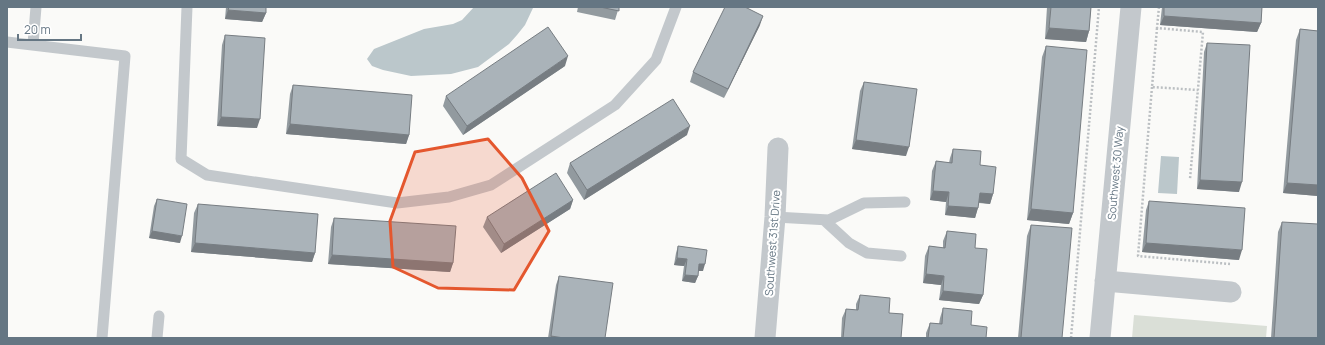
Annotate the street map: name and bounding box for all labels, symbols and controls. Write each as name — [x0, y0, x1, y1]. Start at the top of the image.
scale bar — [18, 16, 81, 42]
text: 20 m — [24, 21, 51, 38]
street label: Southwest 30 Way — [1103, 125, 1127, 221]
street label: Southwest 31st Drive — [761, 189, 783, 297]

